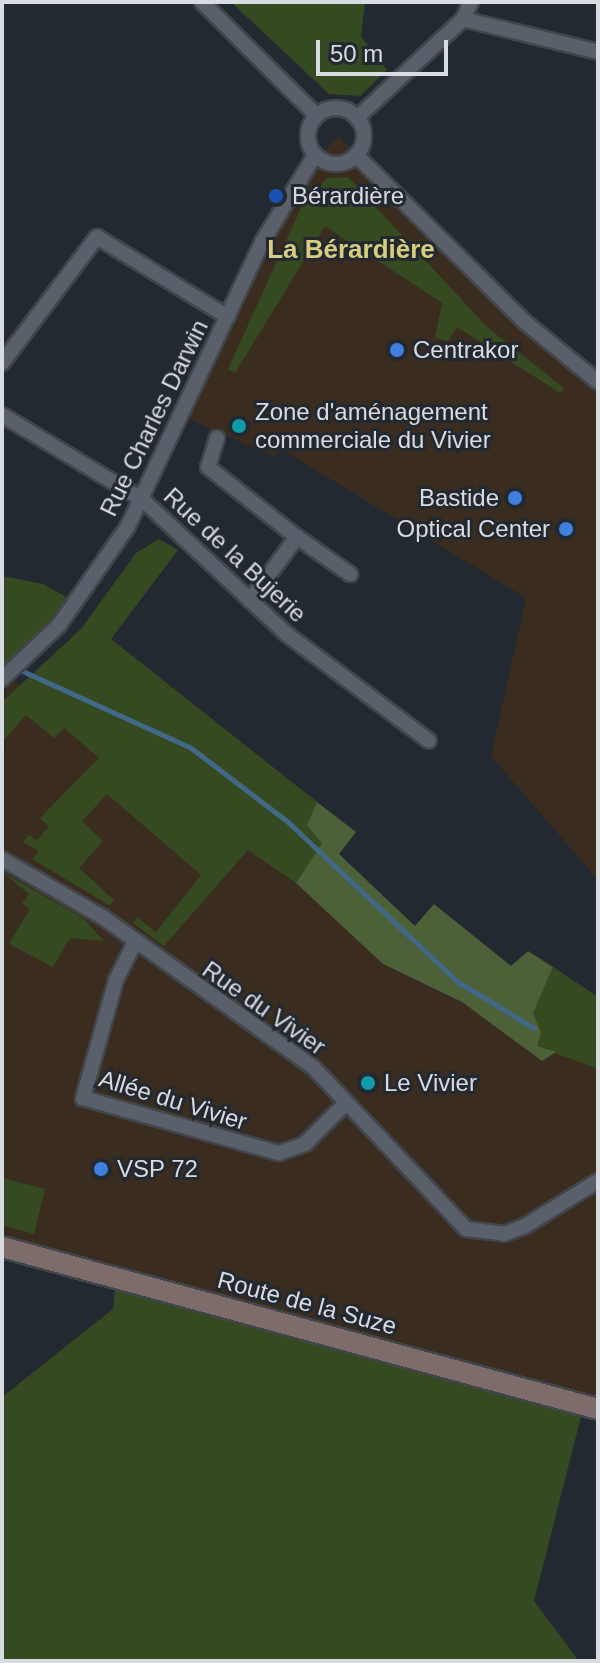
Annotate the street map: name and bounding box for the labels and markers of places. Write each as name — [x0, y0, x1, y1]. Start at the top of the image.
place label: Bérardière — [292, 182, 404, 210]
marker: Bérardière — [267, 187, 285, 205]
place label: Centrakor — [413, 336, 518, 364]
marker: Centrakor — [388, 341, 406, 359]
place label: Zone d'aménagement commerciale du Vivier — [255, 398, 491, 454]
marker: Zone d'aménagement commerciale du Vivier — [230, 417, 248, 435]
place label: Bastide — [419, 484, 499, 512]
marker: Bastide — [506, 489, 524, 507]
place label: Optical Center — [397, 515, 550, 543]
marker: Optical Center — [557, 520, 575, 538]
place label: Le Vivier — [384, 1069, 477, 1097]
marker: Le Vivier — [359, 1074, 377, 1092]
place label: VSP 72 — [117, 1155, 198, 1183]
marker: VSP 72 — [92, 1160, 110, 1178]

